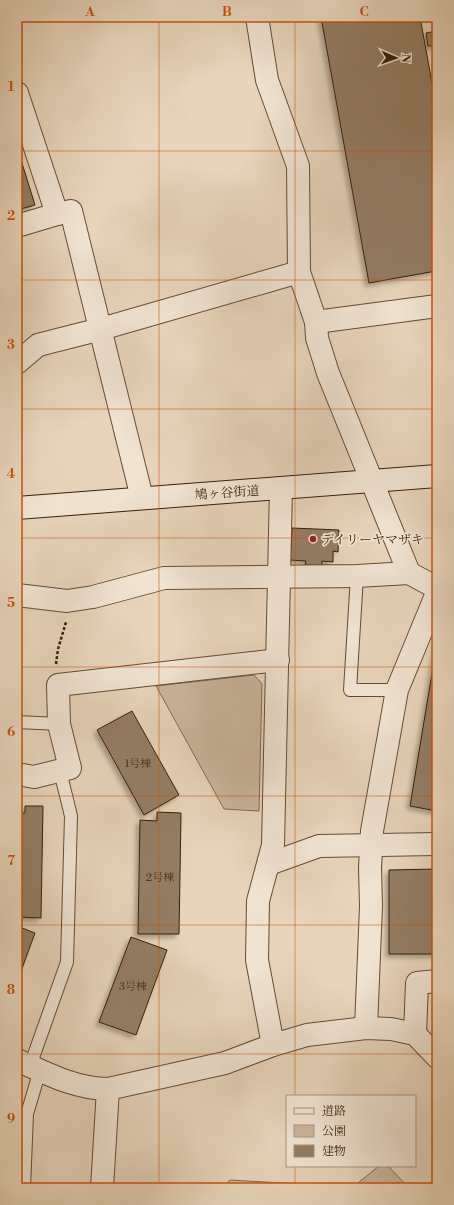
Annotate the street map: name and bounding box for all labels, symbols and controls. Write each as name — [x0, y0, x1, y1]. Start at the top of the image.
text: A — [84, 4, 95, 20]
text: B — [222, 4, 232, 20]
text: C — [359, 4, 369, 20]
north arrow — [376, 38, 416, 78]
text: N — [398, 54, 412, 63]
text: 1 — [8, 79, 15, 95]
text: 2 — [7, 208, 15, 224]
text: 3 — [7, 337, 15, 353]
text: 4 — [7, 466, 16, 482]
street label: 鳩ヶ谷街道 — [194, 483, 260, 503]
place label: デイリーヤマザキ — [321, 532, 424, 548]
marker: デイリーヤマザキ — [308, 534, 318, 544]
text: 5 — [7, 595, 15, 611]
text: 6 — [7, 724, 15, 740]
house number: 1号棟 — [125, 757, 151, 771]
text: 7 — [7, 853, 15, 869]
house number: 2号棟 — [146, 871, 174, 885]
house number: 3号棟 — [119, 980, 147, 994]
text: 8 — [7, 982, 15, 998]
legend — [286, 1095, 416, 1167]
text: 道路 — [322, 1104, 346, 1119]
text: 9 — [7, 1111, 15, 1127]
text: 公園 — [322, 1124, 346, 1139]
text: 建物 — [322, 1144, 346, 1159]

